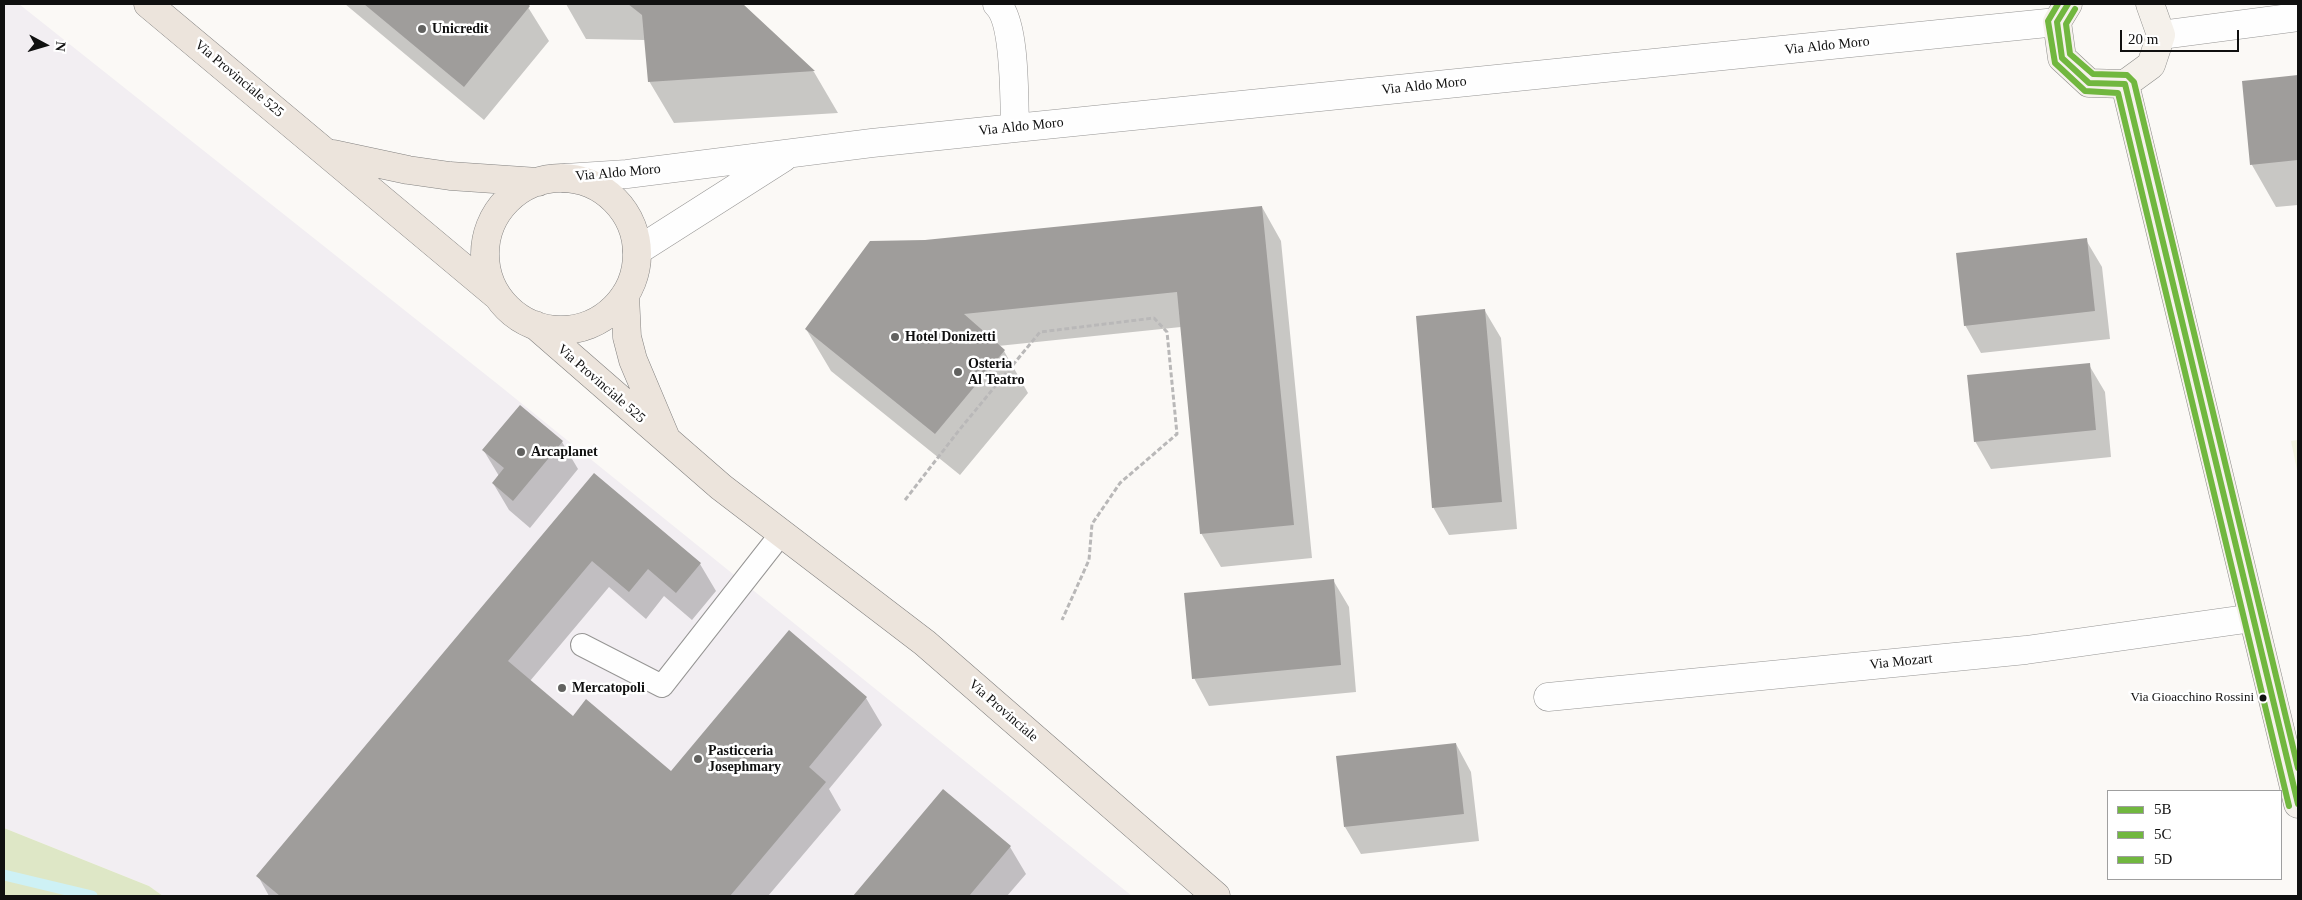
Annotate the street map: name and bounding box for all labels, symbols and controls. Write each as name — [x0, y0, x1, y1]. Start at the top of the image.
north arrow — [20, 20, 70, 70]
scale bar — [2122, 20, 2241, 52]
place label: Unicredit — [432, 21, 489, 37]
marker: Unicredit — [416, 23, 428, 35]
text: 20 m — [2128, 31, 2158, 47]
street label: Via Aldo Moro — [1784, 33, 1870, 59]
street label: Via Provinciale 525 — [191, 37, 287, 121]
text: N — [52, 41, 68, 52]
street label: Via Aldo Moro — [1381, 73, 1467, 99]
street label: Via Aldo Moro — [978, 114, 1064, 140]
street label: Via Aldo Moro — [575, 161, 661, 185]
place label: Hotel Donizetti — [905, 329, 996, 345]
marker: Hotel Donizetti — [889, 331, 901, 343]
street label: Via Provinciale 525 — [554, 341, 648, 427]
place label: Osteria Al Teatro — [968, 356, 1024, 388]
marker: Osteria Al Teatro — [952, 366, 964, 378]
place label: Arcaplanet — [531, 444, 598, 460]
marker: Arcaplanet — [515, 446, 527, 458]
street label: Via Mozart — [1869, 650, 1933, 674]
street label: Via Provinciale — [965, 676, 1041, 746]
place label: Mercatopoli — [572, 680, 645, 696]
marker: Mercatopoli — [556, 682, 568, 694]
place label: Via Gioacchino Rossini — [2131, 690, 2254, 706]
marker: Via Gioacchino Rossini — [2258, 693, 2268, 703]
place label: Pasticceria Josephmary — [708, 743, 781, 776]
marker: Pasticceria Josephmary — [692, 753, 704, 765]
legend — [2107, 790, 2282, 880]
text: 5B — [2154, 801, 2172, 817]
text: 5C — [2154, 826, 2172, 842]
text: 5D — [2154, 851, 2172, 867]

